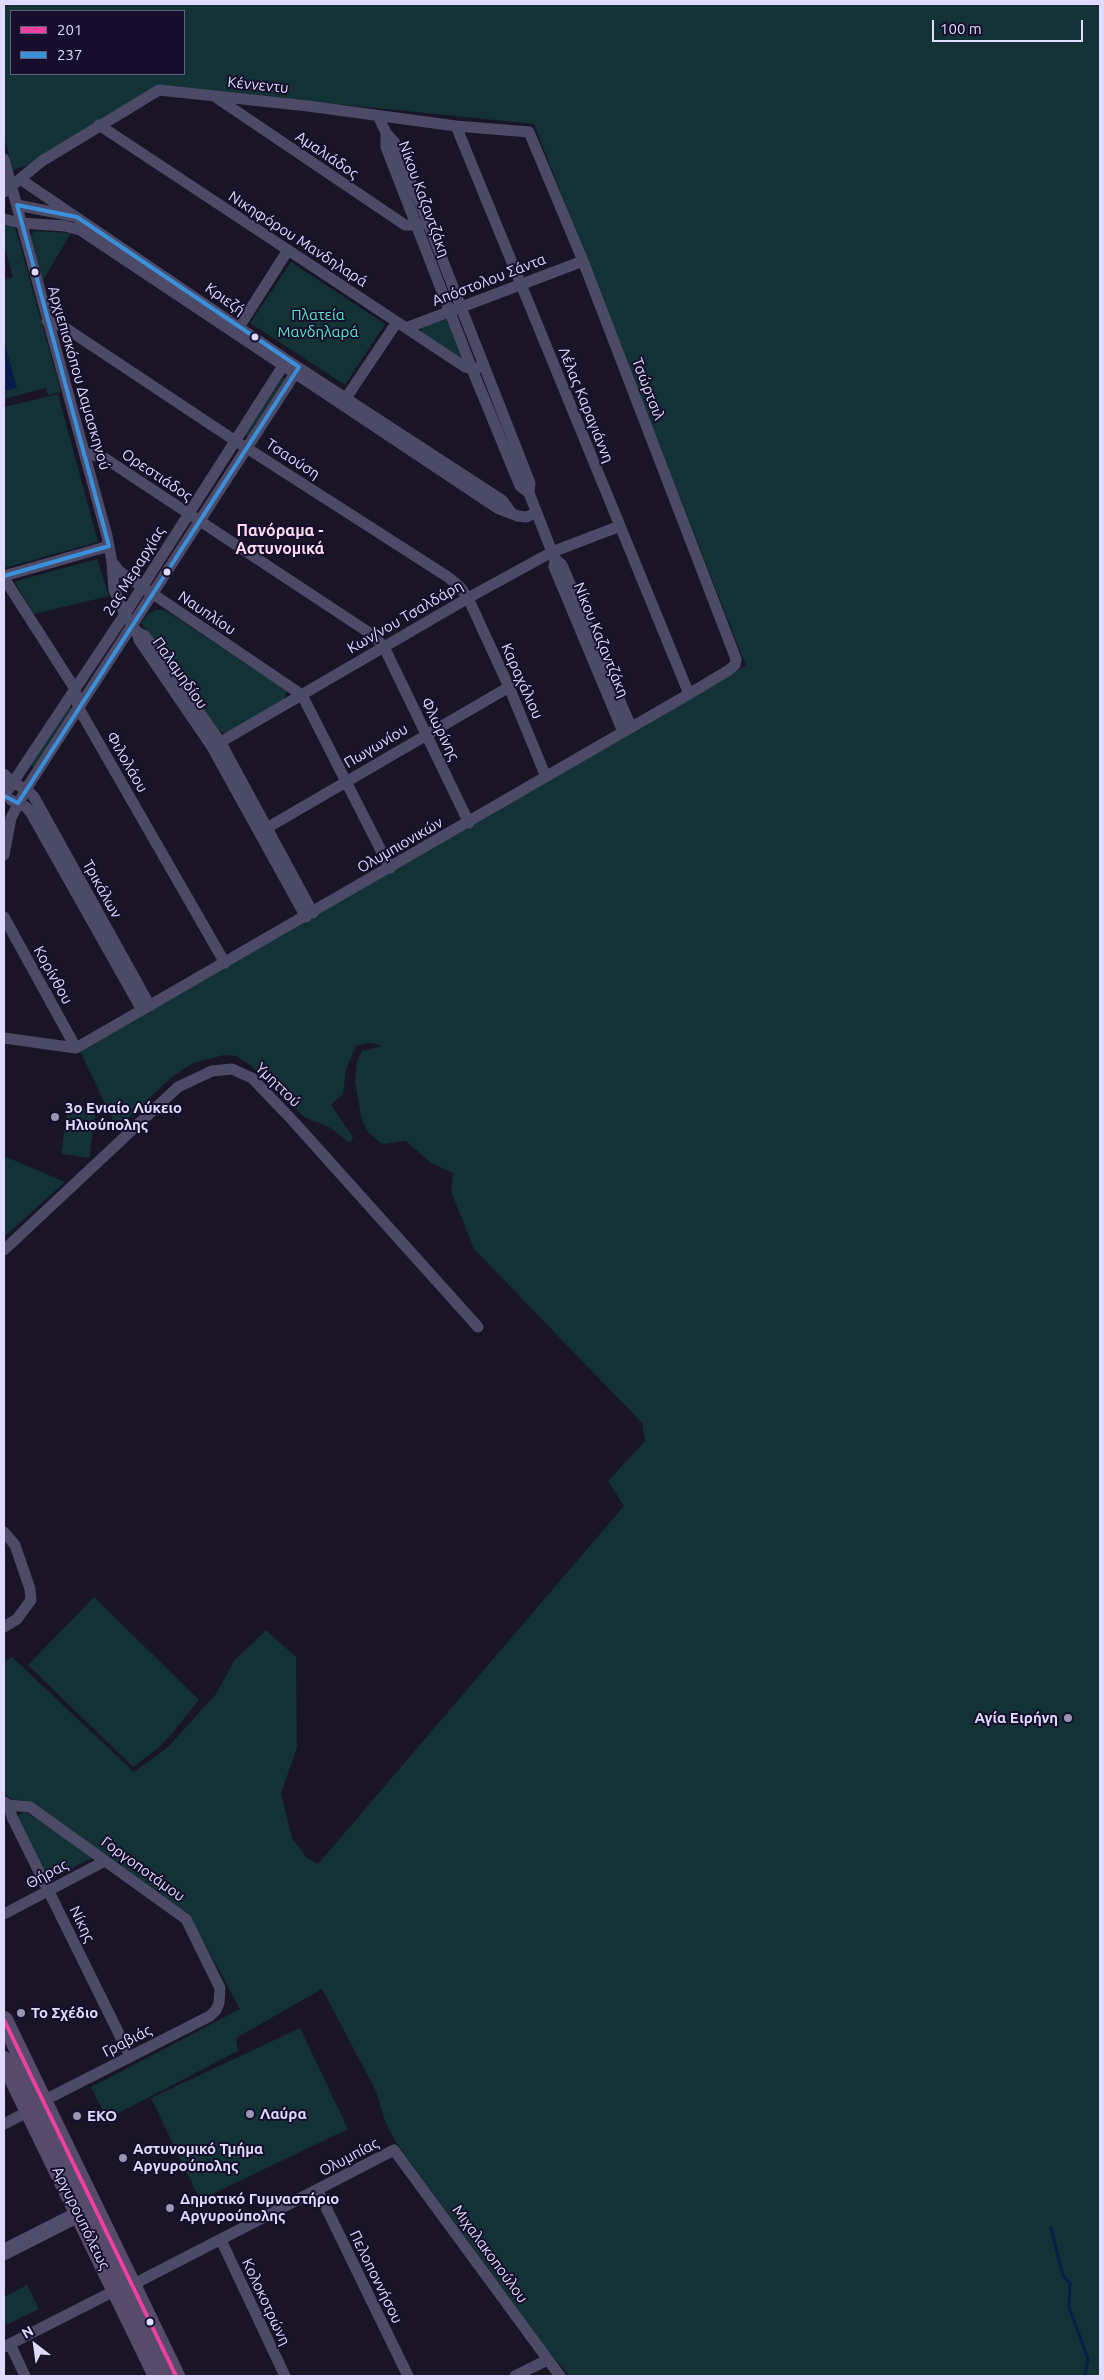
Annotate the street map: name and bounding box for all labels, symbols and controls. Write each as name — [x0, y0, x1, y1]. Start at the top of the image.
legend — [10, 10, 185, 75]
scale bar — [934, 10, 1085, 42]
text: 100 m — [940, 20, 982, 37]
text: 201 — [57, 21, 82, 38]
text: 237 — [57, 46, 82, 63]
street label: Κέννεντυ — [226, 73, 290, 97]
street label: Αμαλιάδος — [292, 127, 362, 183]
street label: Νίκου Καζαντζάκη — [395, 138, 453, 260]
street label: Νικηφόρου Μανδηλαρά — [225, 187, 371, 291]
street label: Απόστολου Σάντα — [430, 250, 548, 310]
unlabelled marker — [30, 267, 40, 277]
street label: Κριεζή — [202, 279, 248, 319]
street label: Αρχιεπισκόπου Δαμασκηνού — [44, 284, 114, 472]
park label: Πλατεία Μανδηλαρά — [278, 306, 358, 341]
unlabelled marker — [250, 332, 260, 342]
street label: Λέλας Καραγιάννη — [555, 344, 617, 466]
street label: Τσώρτσιλ — [628, 355, 668, 423]
street label: Τσαούση — [263, 435, 323, 483]
street label: Ορεστιάδος — [118, 445, 196, 505]
district label: Πανόραμα - Αστυνομικά — [236, 521, 324, 559]
street label: 2ας Μεραρχίας — [99, 523, 169, 619]
unlabelled marker — [162, 567, 172, 577]
street label: Κων/νου Τσαλδάρη — [344, 577, 466, 657]
street label: Νίκου Καζαντζάκη — [570, 580, 632, 700]
street label: Ναυπλίου — [175, 587, 239, 639]
street label: Παλαμηδίου — [149, 634, 211, 712]
street label: Καραχάλιου — [497, 640, 547, 722]
street label: Φλωρίνης — [417, 695, 463, 763]
street label: Πωγωνίου — [341, 720, 411, 772]
street label: Φιλολάου — [102, 728, 152, 796]
street label: Ολυμπιονικών — [354, 813, 446, 877]
street label: Τρικάλων — [79, 857, 125, 921]
street label: Κορίνθου — [30, 943, 76, 1007]
street label: Υμηττού — [252, 1059, 304, 1111]
place label: 3ο Ενιαίο Λύκειο Ηλιούπολης — [65, 1099, 182, 1134]
marker: 3ο Ενιαίο Λύκειο Ηλιούπολης — [49, 1111, 61, 1123]
place label: Αγία Ειρήνη — [974, 1709, 1058, 1727]
marker: Αγία Ειρήνη — [1062, 1712, 1074, 1724]
street label: Γοργοποτάμου — [98, 1833, 188, 1905]
street label: Θήρας — [23, 1856, 71, 1892]
street label: Νίκης — [66, 1903, 98, 1945]
place label: Το Σχέδιο — [31, 2004, 98, 2022]
marker: Το Σχέδιο — [15, 2007, 27, 2019]
street label: Γραβιάς — [100, 2021, 154, 2061]
place label: Λαύρα — [260, 2105, 307, 2123]
place label: EKO — [87, 2107, 117, 2125]
marker: Λαύρα — [244, 2108, 256, 2120]
marker: EKO — [71, 2110, 83, 2122]
street label: Ολυμπίας — [316, 2134, 382, 2180]
place label: Αστυνομικό Τμήμα Αργυρούπολης — [133, 2140, 263, 2175]
marker: Αστυνομικό Τμήμα Αργυρούπολης — [117, 2152, 129, 2164]
street label: Αργυρουπόλεως — [48, 2164, 114, 2272]
place label: Δημοτικό Γυμναστήριο Αργυρούπολης — [180, 2190, 339, 2225]
street label: Μιχαλακοπούλου — [448, 2201, 532, 2307]
marker: Δημοτικό Γυμναστήριο Αργυρούπολης — [164, 2202, 176, 2214]
street label: Πελοποννήσου — [346, 2227, 406, 2327]
street label: Κολοκοτρώνη — [238, 2256, 294, 2348]
unlabelled marker — [145, 2317, 155, 2327]
north arrow — [10, 2320, 60, 2370]
text: N — [19, 2322, 36, 2342]

